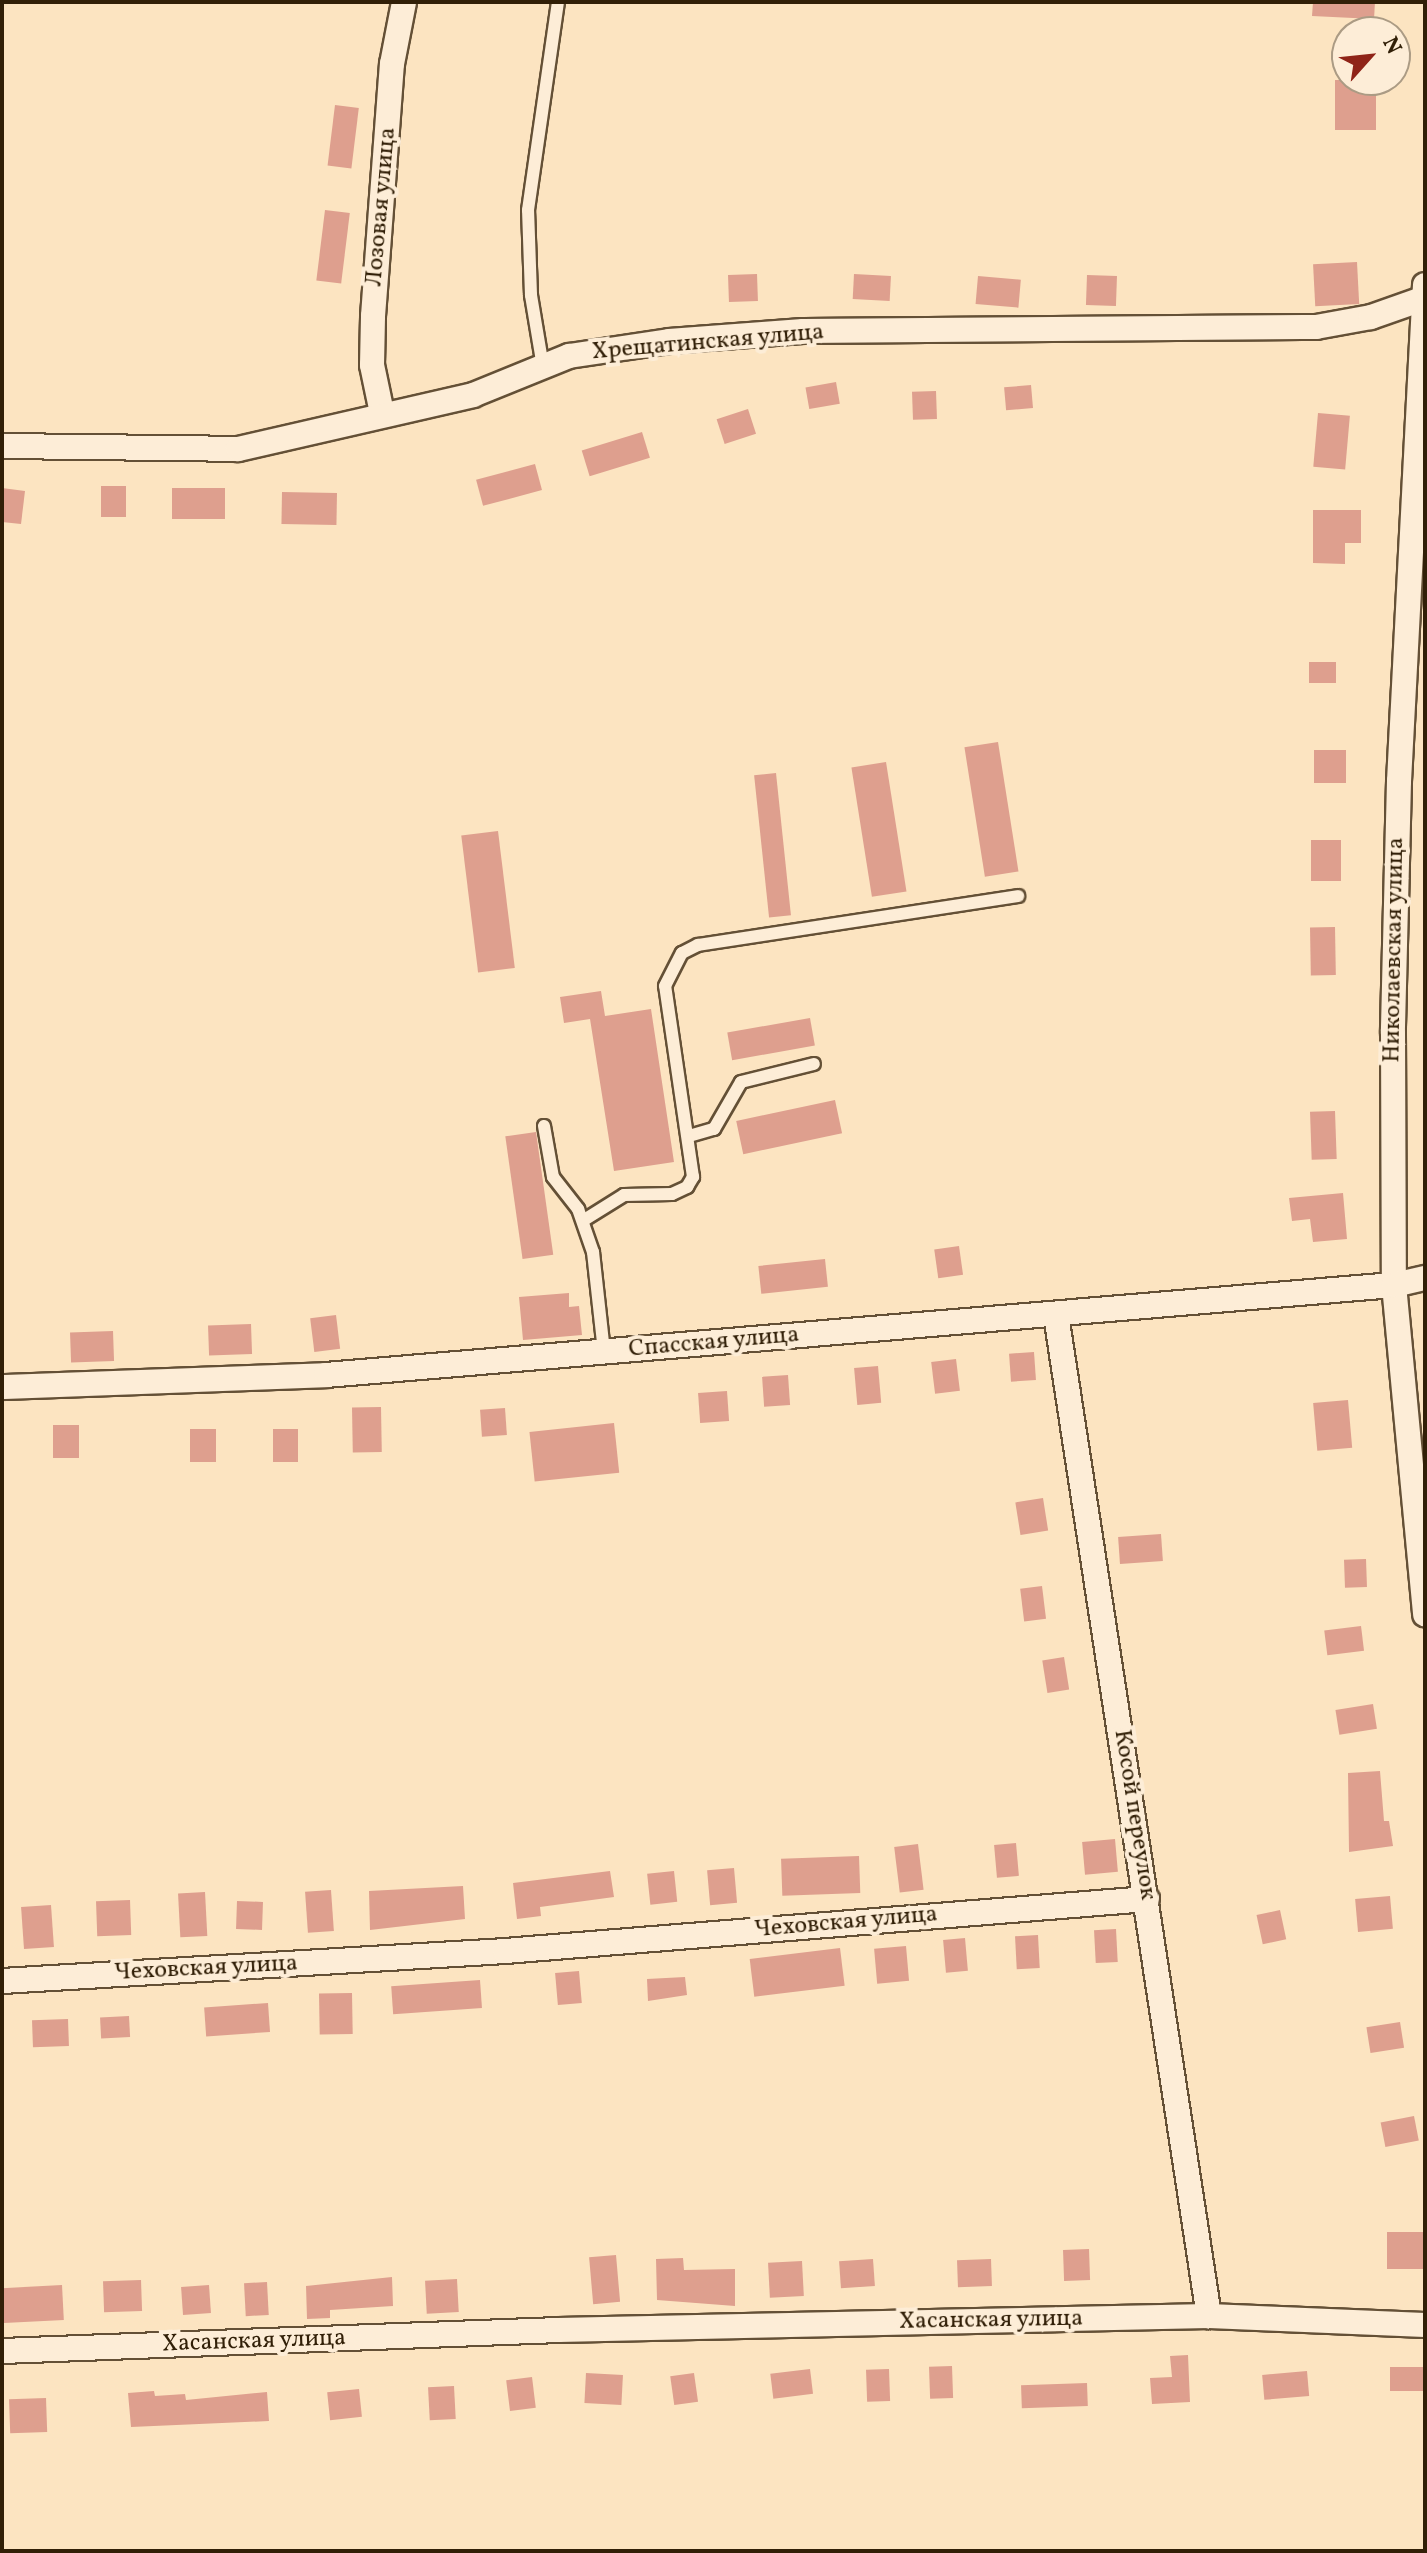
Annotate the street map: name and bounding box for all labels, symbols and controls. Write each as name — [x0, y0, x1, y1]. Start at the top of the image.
north arrow — [1331, 16, 1411, 96]
text: N — [1374, 32, 1408, 60]
street label: Лозовая улица — [361, 126, 403, 288]
street label: Хрещатинская улица — [590, 318, 826, 368]
street label: Николаевская улица — [1379, 837, 1411, 1063]
street label: Спасская улица — [627, 1321, 801, 1365]
street label: Косой переулок — [1106, 1728, 1162, 1902]
street label: Чеховская улица — [753, 1901, 939, 1945]
street label: Чеховская улица — [113, 1950, 299, 1988]
street label: Хасанская улица — [898, 2305, 1084, 2337]
street label: Хасанская улица — [161, 2324, 347, 2360]

